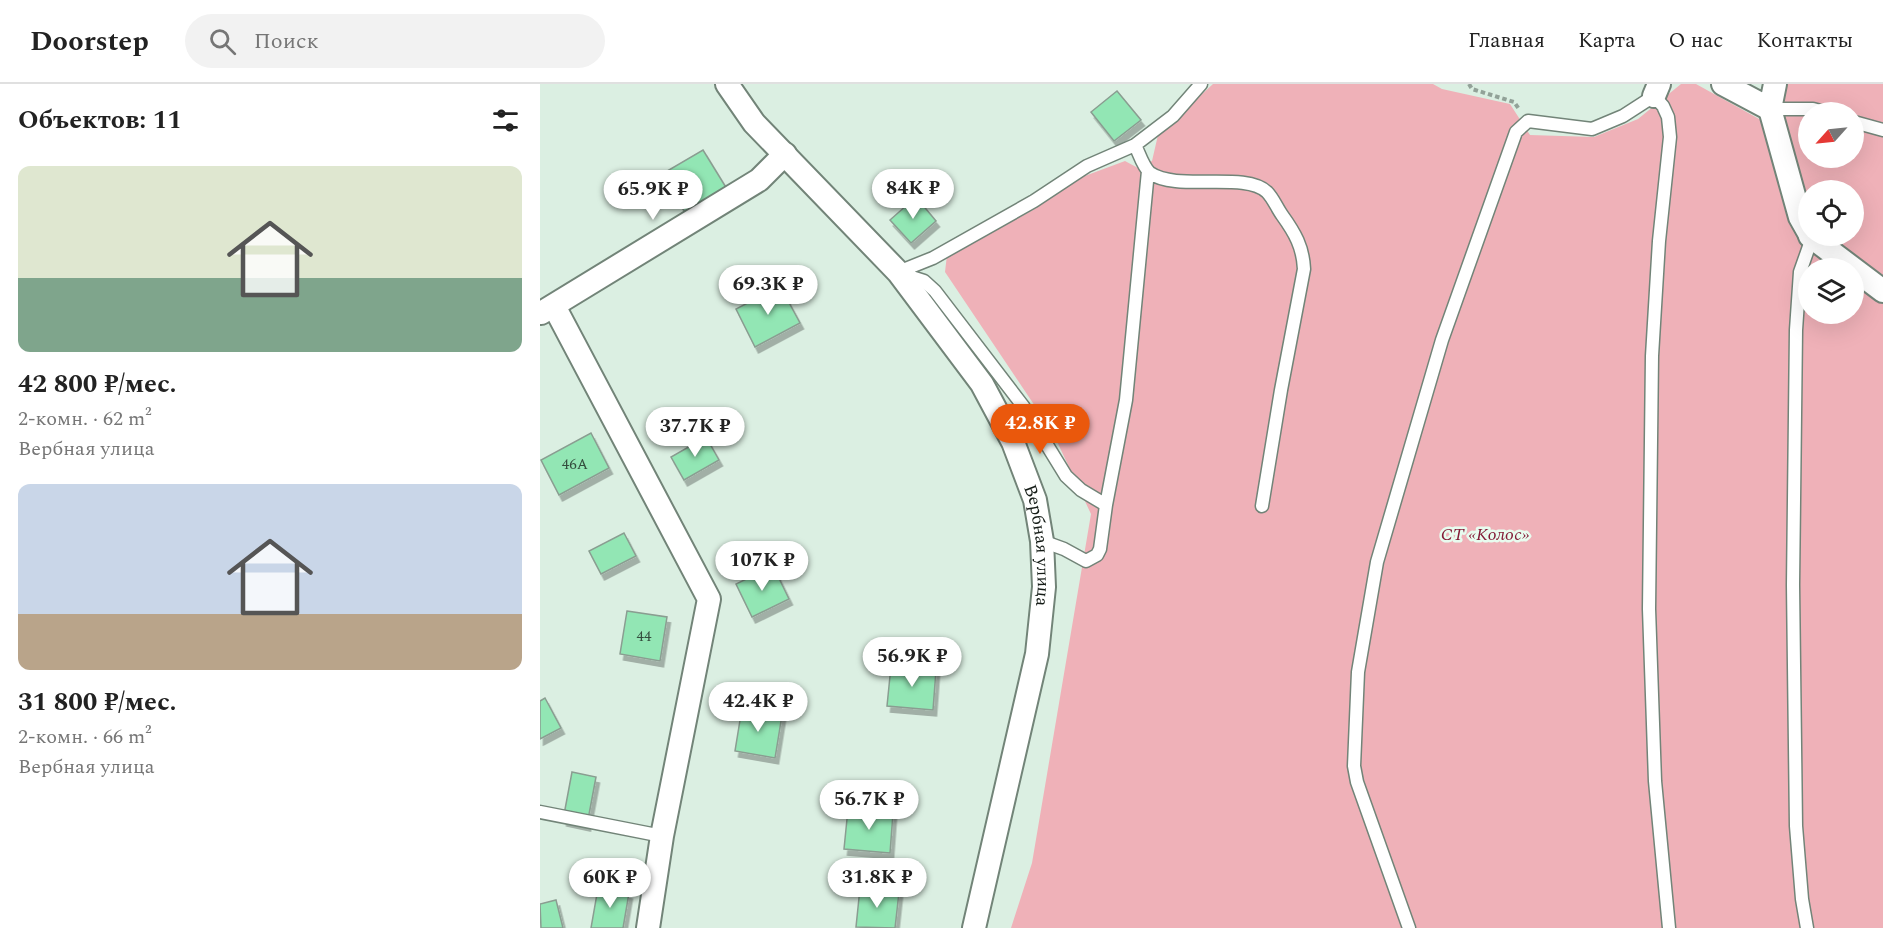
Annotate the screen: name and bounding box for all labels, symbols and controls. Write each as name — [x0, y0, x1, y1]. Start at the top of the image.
search box — [185, 14, 605, 68]
text: Doorstep — [30, 20, 149, 63]
icon: search — [206, 25, 239, 58]
text: Поиск — [254, 25, 319, 58]
text: Главная — [1468, 25, 1545, 57]
text: Карта — [1578, 25, 1635, 57]
text: О нас — [1668, 25, 1723, 57]
text: Контакты — [1756, 25, 1853, 57]
text: Объектов: 11 — [18, 100, 182, 140]
north arrow — [1798, 102, 1864, 168]
map controls — [1798, 102, 1864, 324]
icon: filters — [489, 104, 522, 137]
pin: 84K ₽ — [871, 169, 955, 220]
pin: 65.9K ₽ — [598, 170, 708, 221]
text: 84K ₽ — [886, 173, 940, 203]
text: 65.9K ₽ — [618, 174, 688, 204]
button: locate — [1798, 180, 1864, 246]
icon: home — [216, 205, 324, 313]
button: layers — [1798, 258, 1864, 324]
pin: 69.3K ₽ — [713, 265, 823, 316]
text: 69.3K ₽ — [733, 269, 803, 299]
text: 42 800 ₽/мес. — [18, 364, 177, 404]
text: 2-комн. · 62 m² — [18, 404, 152, 434]
pin: 42.8K ₽ — [985, 404, 1095, 455]
pin: 37.7K ₽ — [640, 407, 750, 458]
text: 42.8K ₽ — [1005, 408, 1075, 438]
text: 37.7K ₽ — [660, 411, 730, 441]
text: Вербная улица — [18, 434, 155, 464]
house number: 46А — [562, 453, 588, 476]
street label: Вербная улица — [1016, 481, 1057, 608]
park label: СТ «Колос» — [1441, 521, 1530, 548]
icon: home — [216, 523, 324, 631]
pin: 107K ₽ — [713, 541, 811, 592]
text: 107K ₽ — [729, 545, 795, 575]
house number: 44 — [636, 625, 652, 648]
pin: 56.9K ₽ — [857, 637, 967, 688]
text: 56.9K ₽ — [877, 641, 947, 671]
text: 31 800 ₽/мес. — [18, 682, 177, 722]
pin: 42.4K ₽ — [703, 682, 813, 733]
text: 42.4K ₽ — [723, 686, 793, 716]
text: 2-комн. · 66 m² — [18, 722, 152, 752]
text: Вербная улица — [18, 752, 155, 782]
pin: 56.7K ₽ — [814, 780, 924, 831]
text: 56.7K ₽ — [834, 784, 904, 814]
pin: 60K ₽ — [568, 858, 652, 909]
pin: 31.8K ₽ — [822, 858, 932, 909]
text: 60K ₽ — [583, 862, 637, 892]
text: 31.8K ₽ — [842, 862, 912, 892]

